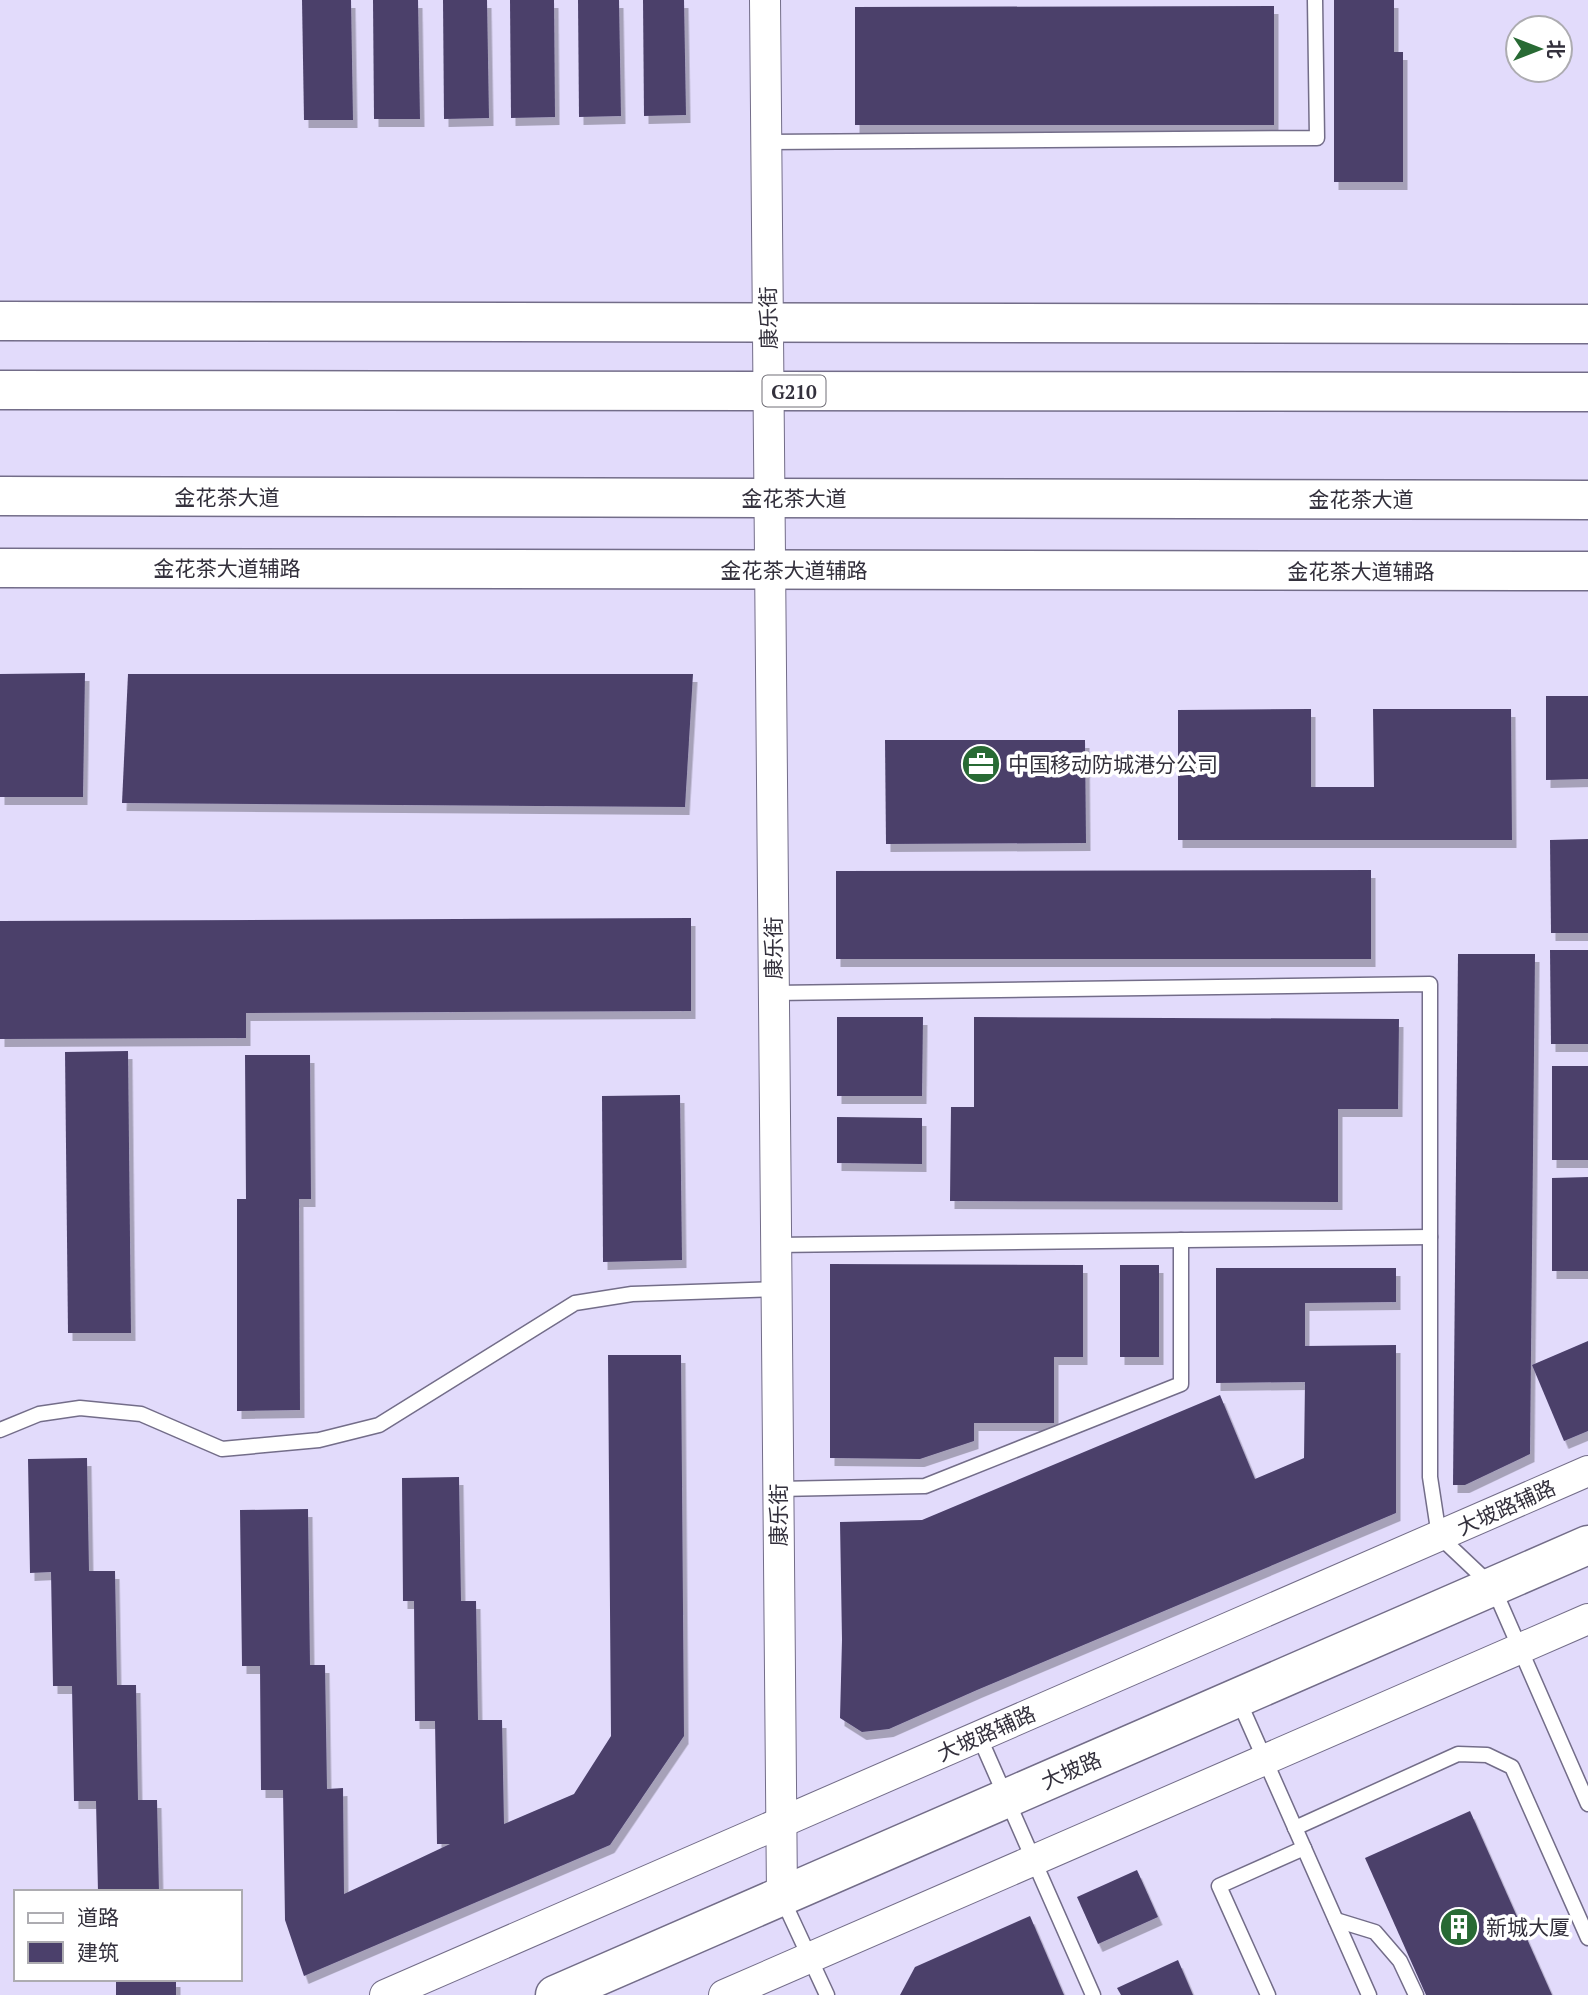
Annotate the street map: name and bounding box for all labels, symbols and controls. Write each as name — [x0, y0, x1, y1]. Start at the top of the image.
north arrow — [1504, 14, 1574, 84]
text: 北 — [1544, 39, 1569, 59]
street label: 康乐街 — [753, 286, 783, 350]
road number: G210 — [762, 376, 826, 406]
street label: 金花茶大道 — [175, 483, 280, 511]
street label: 金花茶大道 — [742, 484, 847, 512]
street label: 金花茶大道 — [1309, 485, 1414, 513]
street label: 金花茶大道辅路 — [154, 554, 301, 582]
street label: 金花茶大道辅路 — [721, 556, 868, 584]
street label: 金花茶大道辅路 — [1288, 557, 1435, 585]
office icon: 中国移动防城港分公司 — [960, 743, 1002, 785]
place label: 中国移动防城港分公司 — [1008, 750, 1218, 778]
street label: 康乐街 — [759, 917, 787, 980]
street label: 大坡路辅路 — [1452, 1473, 1560, 1541]
street label: 康乐街 — [764, 1484, 792, 1547]
street label: 大坡路辅路 — [932, 1699, 1040, 1767]
street label: 大坡路 — [1037, 1745, 1105, 1795]
legend — [14, 1890, 242, 1981]
text: 道路 — [77, 1903, 119, 1931]
building icon: 新城大厦 — [1438, 1906, 1480, 1948]
place label: 新城大厦 — [1486, 1913, 1570, 1941]
text: 建筑 — [77, 1938, 119, 1966]

